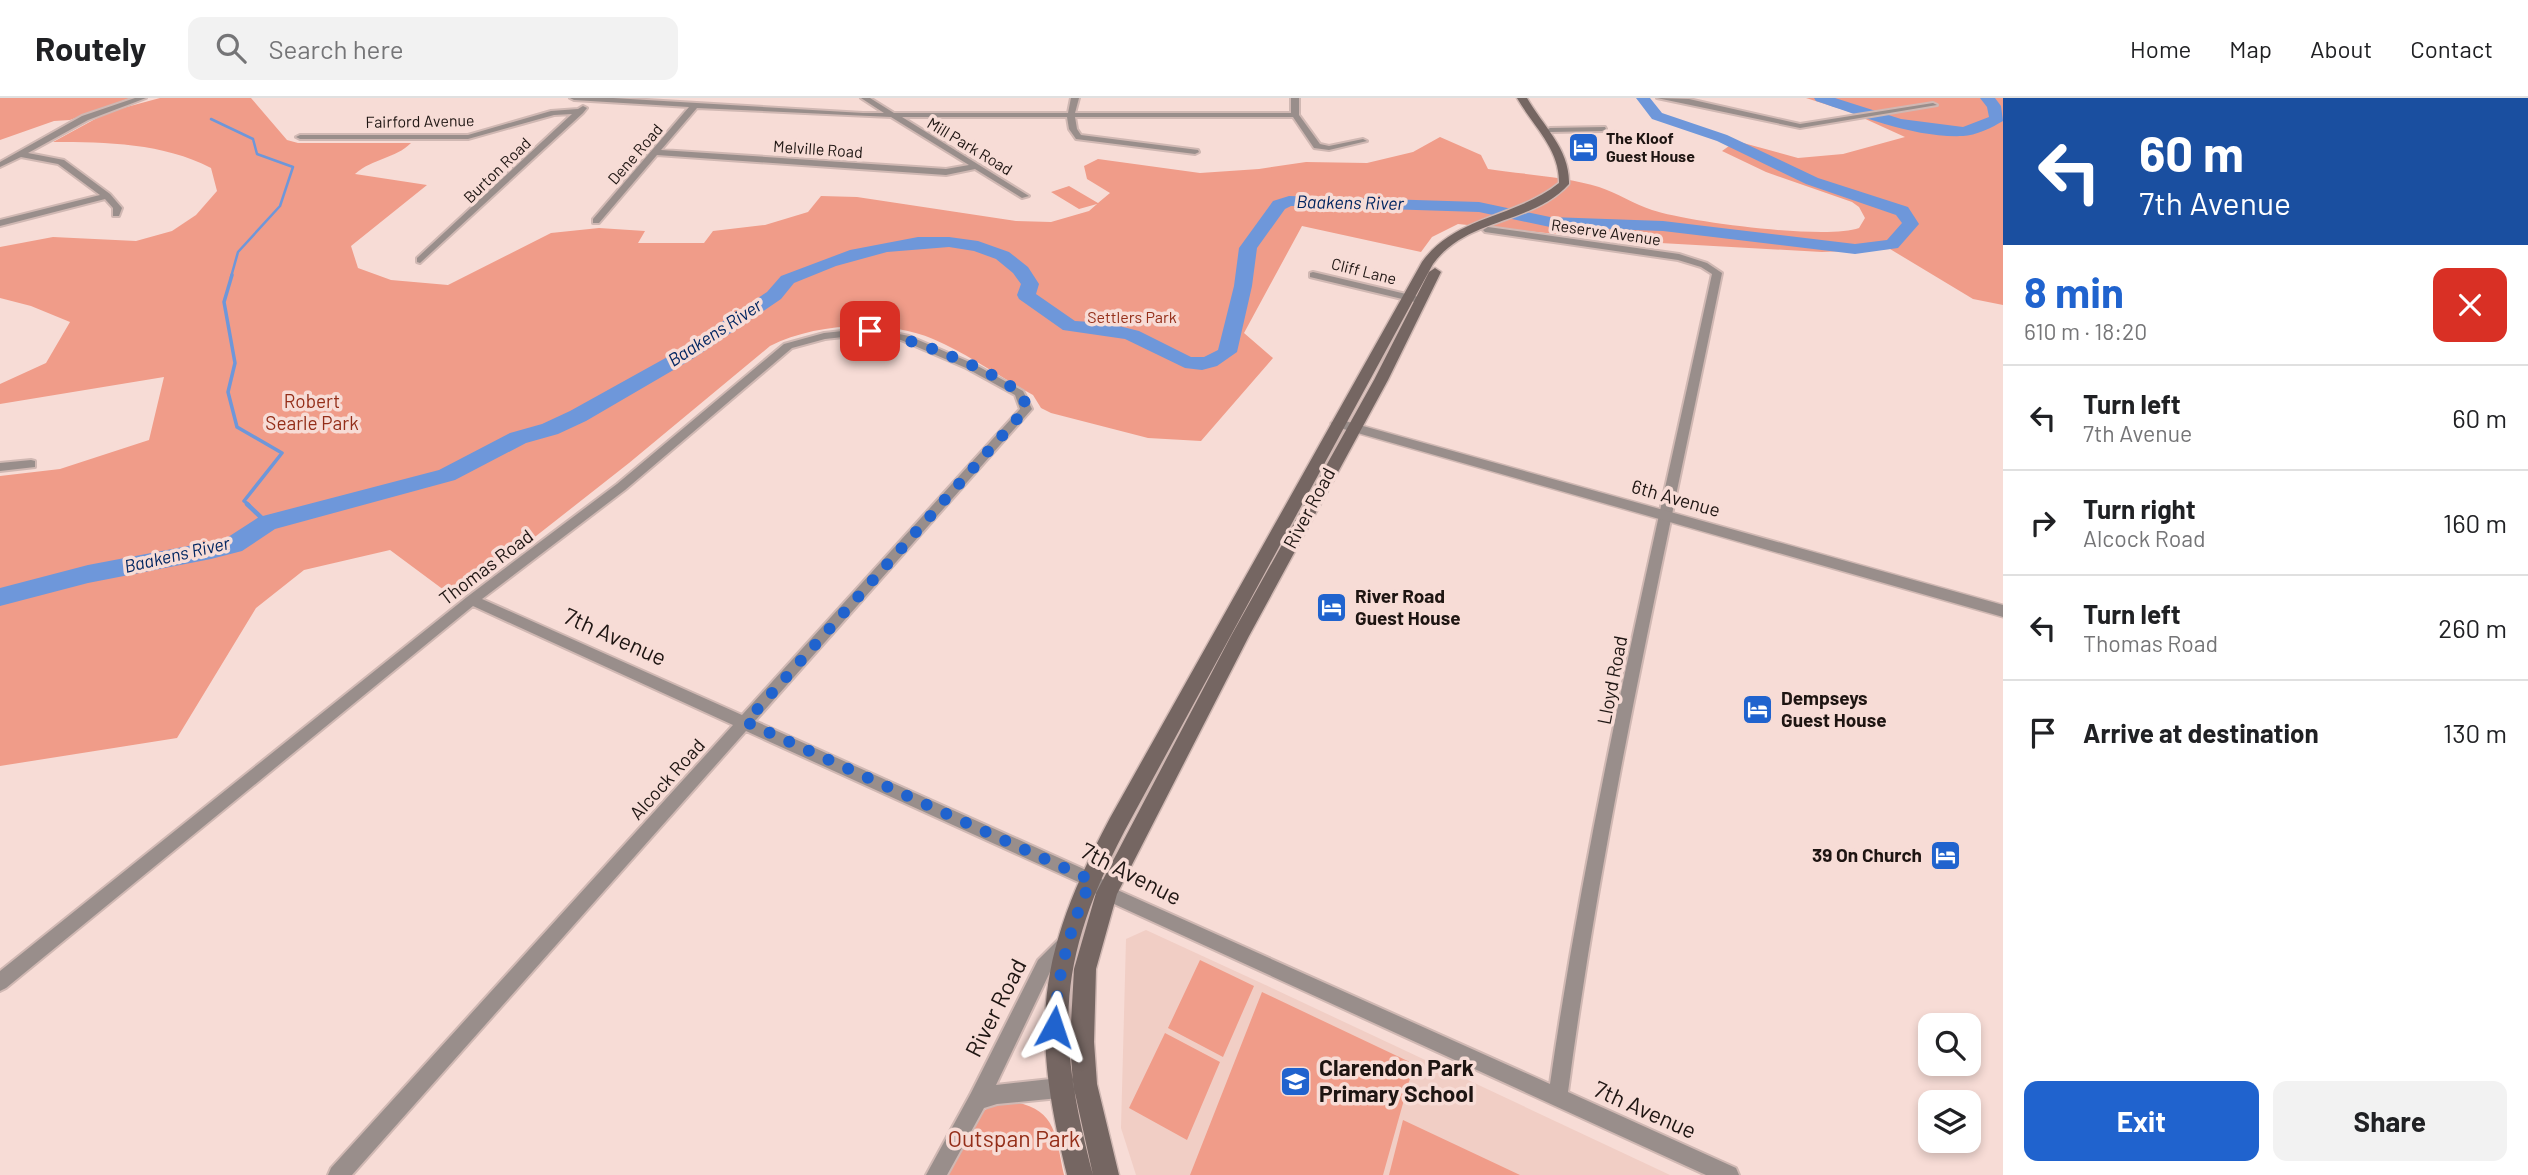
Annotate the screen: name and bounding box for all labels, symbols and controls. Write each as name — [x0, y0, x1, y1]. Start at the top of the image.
search box — [188, 17, 678, 80]
text: Routely — [35, 28, 146, 68]
icon: search — [212, 29, 250, 67]
text: Search here — [268, 33, 404, 64]
text: Home — [2130, 34, 2191, 63]
text: Map — [2229, 34, 2272, 63]
text: About — [2310, 34, 2372, 63]
text: Contact — [2410, 34, 2493, 63]
street label: Fairford Avenue — [365, 110, 475, 131]
street label: Mill Park Road — [924, 113, 1016, 178]
street label: Dene Road — [603, 119, 666, 188]
text: 60 m — [2139, 123, 2244, 182]
icon: left — [2024, 126, 2115, 217]
place label: The Kloof Guest House — [1606, 128, 1695, 165]
hotel icon: The Kloof Guest House — [1566, 130, 1600, 164]
street label: Burton Road — [459, 133, 534, 206]
street label: Melville Road — [773, 136, 863, 161]
text: 7th Avenue — [2139, 183, 2291, 221]
water label: Baakens River — [1296, 190, 1405, 214]
street label: Reserve Avenue — [1550, 214, 1662, 249]
street label: Cliff Lane — [1330, 253, 1399, 288]
text: 8 min — [2024, 266, 2124, 316]
button: close — [2433, 268, 2507, 342]
water label: Baakens River — [663, 293, 766, 371]
pin — [840, 301, 900, 361]
park label: Settlers Park — [1087, 307, 1177, 326]
icon: arrive — [851, 312, 889, 350]
text: 610 m · 18:20 — [2024, 317, 2147, 345]
text: Turn left — [2083, 388, 2181, 419]
park label: Robert Searle Park — [265, 389, 359, 434]
icon: left — [2024, 399, 2062, 437]
text: 60 m — [2452, 402, 2507, 433]
text: 7th Avenue — [2083, 419, 2192, 447]
street label: River Road — [1278, 464, 1339, 552]
street label: 6th Avenue — [1629, 474, 1723, 521]
text: Turn right — [2083, 493, 2196, 524]
icon: right — [2024, 504, 2062, 542]
text: 160 m — [2443, 507, 2507, 538]
street label: Thomas Road — [434, 524, 537, 609]
text: Alcock Road — [2083, 524, 2206, 552]
water label: Baakens River — [122, 531, 232, 577]
place label: River Road Guest House — [1355, 584, 1461, 629]
hotel icon: River Road Guest House — [1315, 590, 1349, 624]
text: Turn left — [2083, 598, 2181, 629]
street label: 7th Avenue — [560, 601, 671, 671]
icon: left — [2024, 609, 2062, 647]
text: 260 m — [2438, 612, 2507, 643]
text: Thomas Road — [2083, 629, 2218, 657]
street label: Lloyd Road — [1592, 634, 1631, 726]
place label: Dempseys Guest House — [1781, 686, 1887, 731]
hotel icon: Dempseys Guest House — [1741, 692, 1775, 726]
icon: arrive — [2024, 714, 2062, 752]
text: Arrive at destination — [2083, 717, 2319, 748]
text: 130 m — [2443, 717, 2507, 748]
street label: Alcock Road — [624, 733, 709, 824]
street label: 7th Avenue — [1076, 836, 1187, 910]
hotel icon: 39 On Church — [1928, 838, 1962, 872]
place label: 39 On Church — [1812, 843, 1922, 866]
street label: River Road — [958, 954, 1032, 1061]
position arrow — [1017, 990, 1091, 1064]
map controls — [1918, 1013, 1981, 1153]
button: search — [1918, 1013, 1981, 1076]
place label: Clarendon Park Primary School — [1319, 1053, 1474, 1107]
school or university icon: Clarendon Park Primary School — [1279, 1064, 1313, 1098]
street label: 7th Avenue — [1590, 1074, 1701, 1144]
button: Exit — [2024, 1081, 2259, 1161]
button: Share — [2273, 1081, 2507, 1161]
button: layers — [1918, 1090, 1981, 1153]
park label: Outspan Park — [948, 1124, 1080, 1152]

